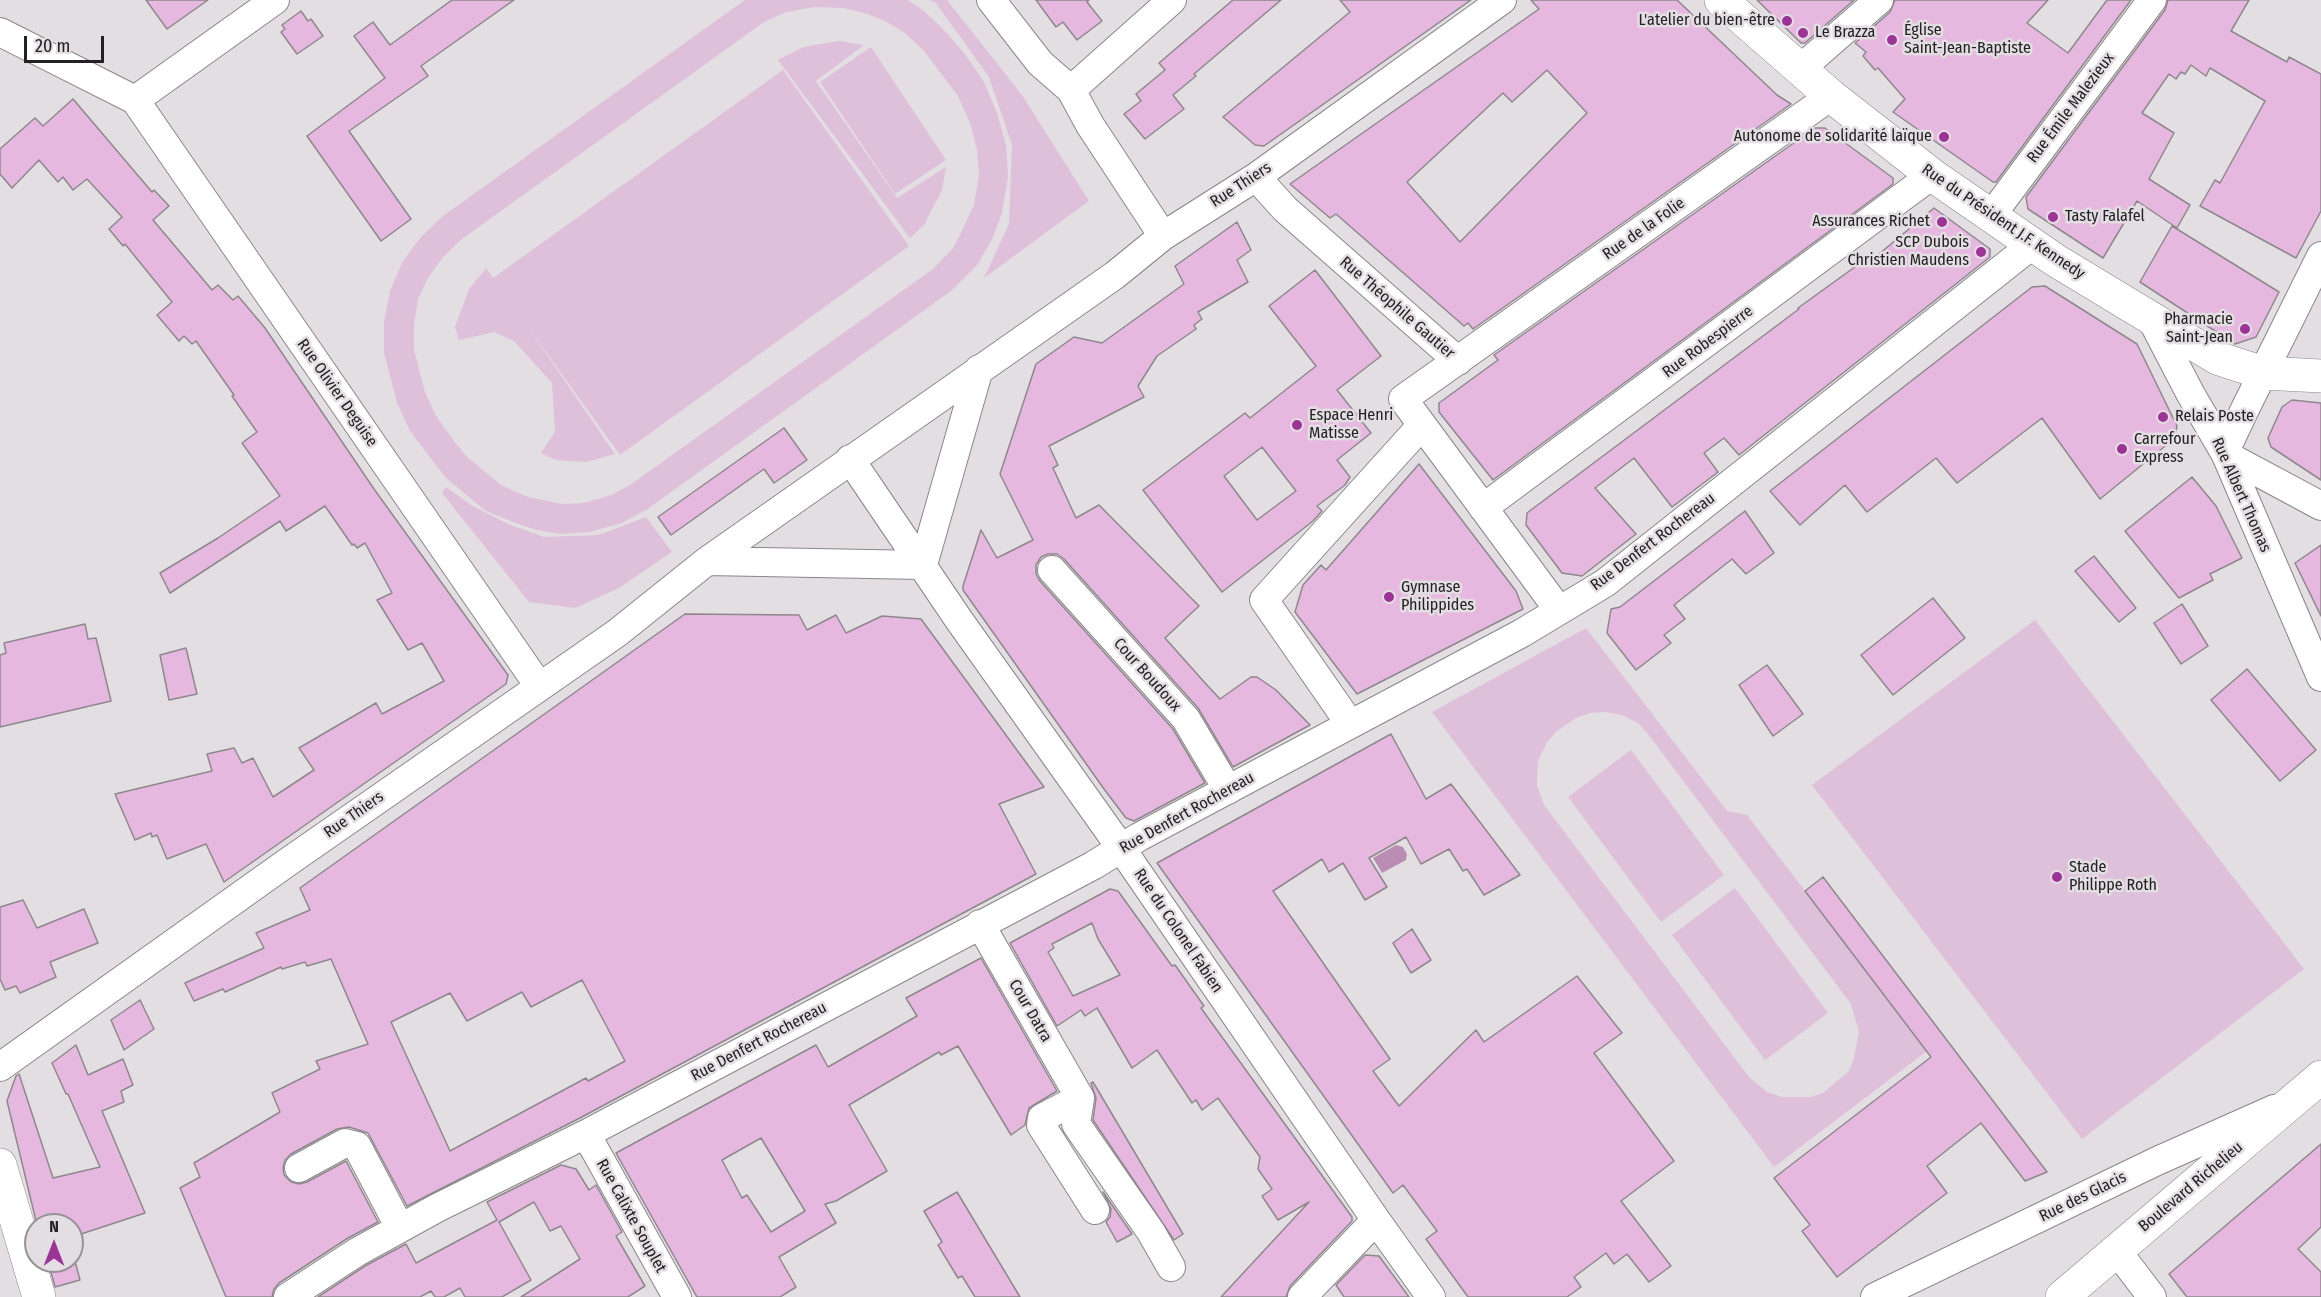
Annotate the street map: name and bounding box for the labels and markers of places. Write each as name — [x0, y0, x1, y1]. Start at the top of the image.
place label: L'atelier du bien-être — [1639, 11, 1775, 31]
marker: L'atelier du bien-être — [1780, 14, 1794, 28]
place label: Église Saint-Jean-Baptiste — [1904, 21, 2031, 59]
place label: Le Brazza — [1815, 23, 1875, 43]
marker: Le Brazza — [1796, 26, 1810, 40]
marker: Église Saint-Jean-Baptiste — [1885, 33, 1899, 47]
place label: Autonome de solidarité laïque — [1734, 127, 1932, 147]
marker: Autonome de solidarité laïque — [1937, 130, 1951, 144]
place label: Tasty Falafel — [2065, 207, 2145, 227]
marker: Tasty Falafel — [2046, 210, 2060, 224]
place label: Assurances Richet — [1812, 212, 1930, 232]
marker: Assurances Richet — [1935, 215, 1949, 229]
place label: SCP Dubois Christien Maudens — [1847, 233, 1969, 271]
marker: SCP Dubois Christien Maudens — [1974, 245, 1988, 259]
place label: Pharmacie Saint-Jean — [2164, 310, 2233, 348]
marker: Pharmacie Saint-Jean — [2238, 322, 2252, 336]
place label: Espace Henri Matisse — [1309, 406, 1393, 444]
place label: Relais Poste — [2175, 407, 2254, 427]
marker: Relais Poste — [2156, 410, 2170, 424]
marker: Espace Henri Matisse — [1290, 418, 1304, 432]
place label: Carrefour Express — [2134, 430, 2196, 468]
marker: Carrefour Express — [2115, 442, 2129, 456]
place label: Gymnase Philippides — [1401, 578, 1474, 616]
marker: Gymnase Philippides — [1382, 590, 1396, 604]
place label: Stade Philippe Roth — [2069, 858, 2157, 896]
marker: Stade Philippe Roth — [2050, 870, 2064, 884]

